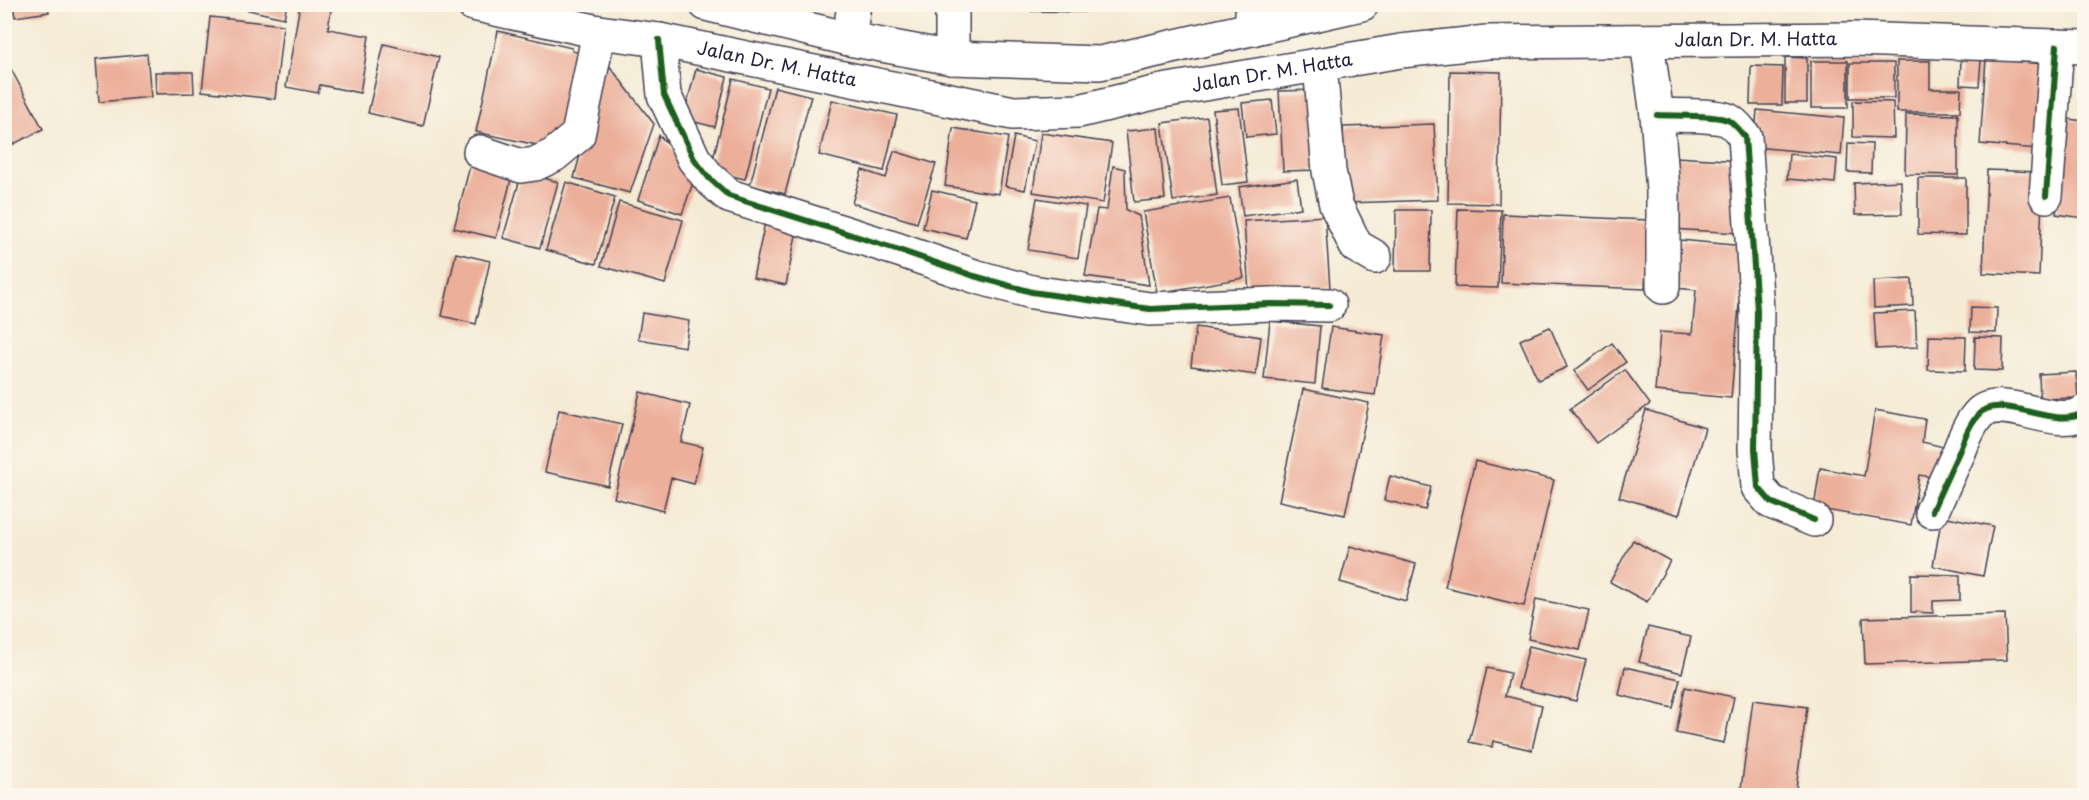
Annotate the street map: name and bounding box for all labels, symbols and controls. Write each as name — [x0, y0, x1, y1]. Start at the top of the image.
street label: Jalan Dr. M. Hatta — [1674, 24, 1838, 52]
street label: Jalan Dr. M. Hatta — [695, 33, 860, 93]
street label: Jalan Dr. M. Hatta — [1189, 44, 1355, 98]

